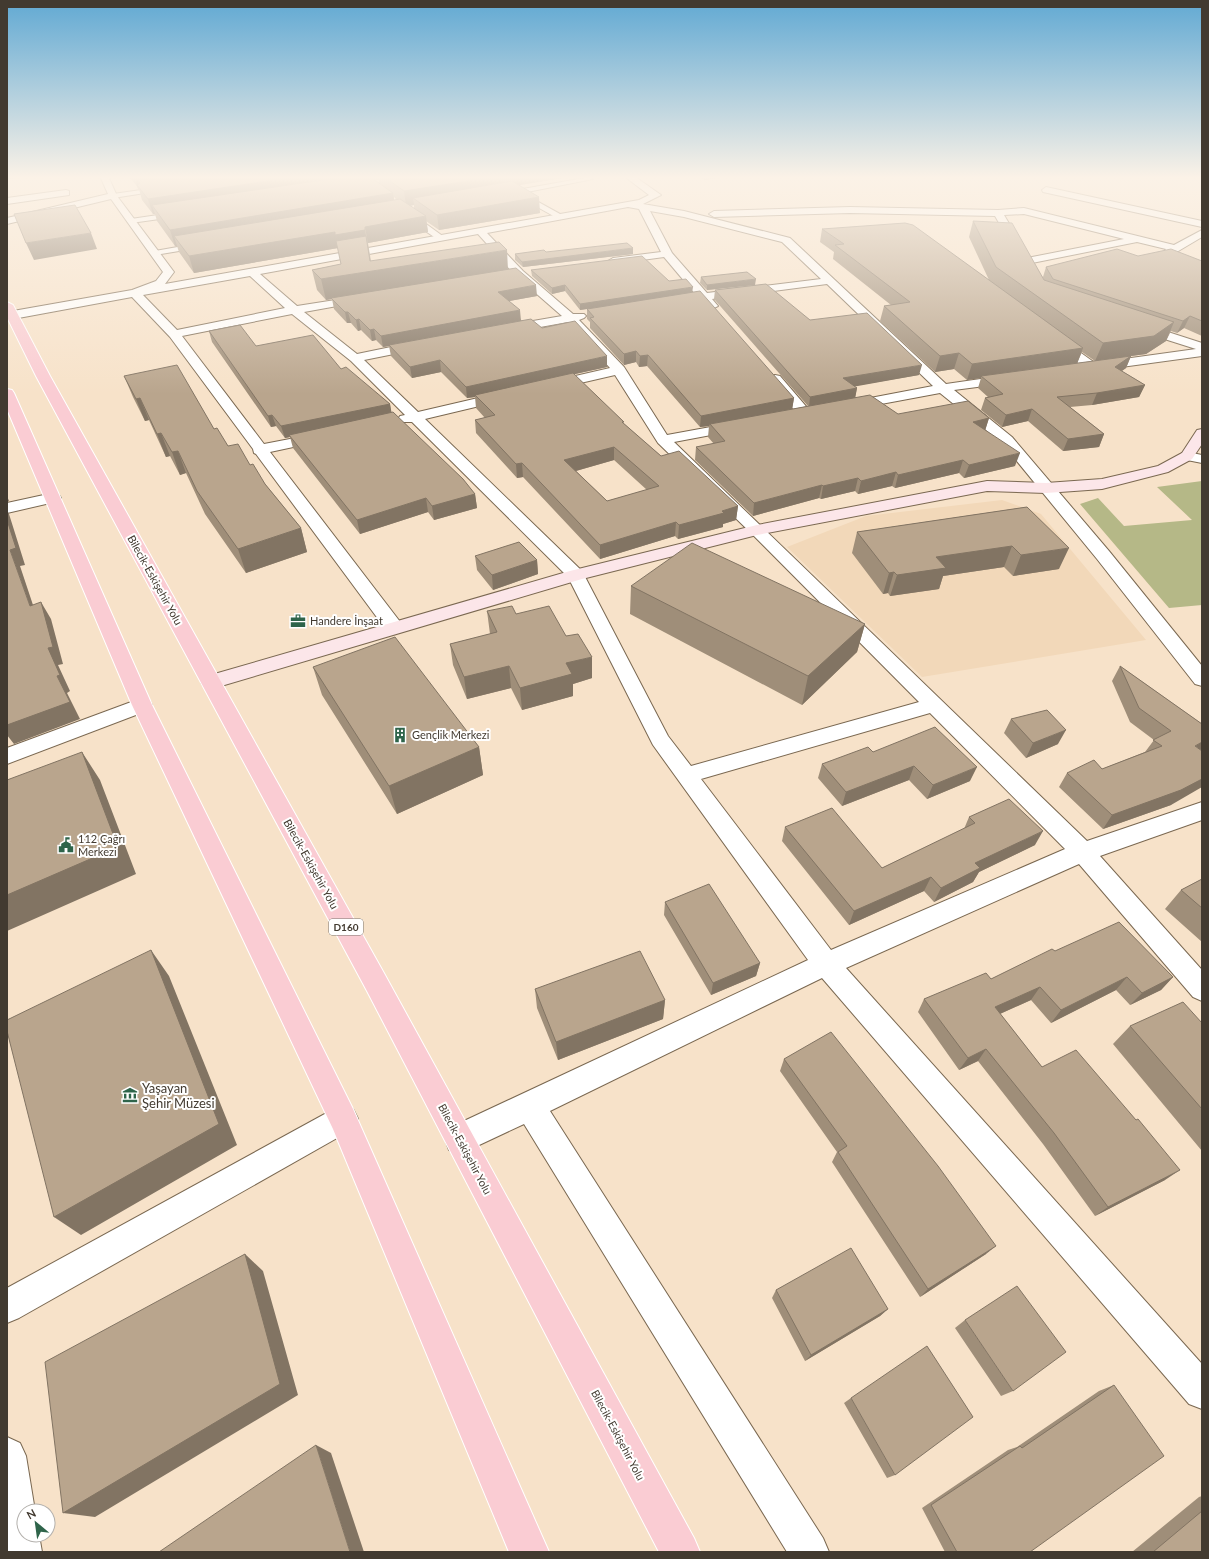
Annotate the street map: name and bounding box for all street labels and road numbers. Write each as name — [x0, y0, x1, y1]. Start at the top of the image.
street label: Bilecik-Eskişehir Yolu — [125, 533, 186, 627]
street label: Bilecik-Eskişehir Yolu — [281, 817, 342, 911]
road number: D160 — [329, 919, 363, 935]
street label: Bilecik-Eskişehir Yolu — [436, 1101, 495, 1196]
street label: Bilecik-Eskişehir Yolu — [589, 1387, 648, 1482]

